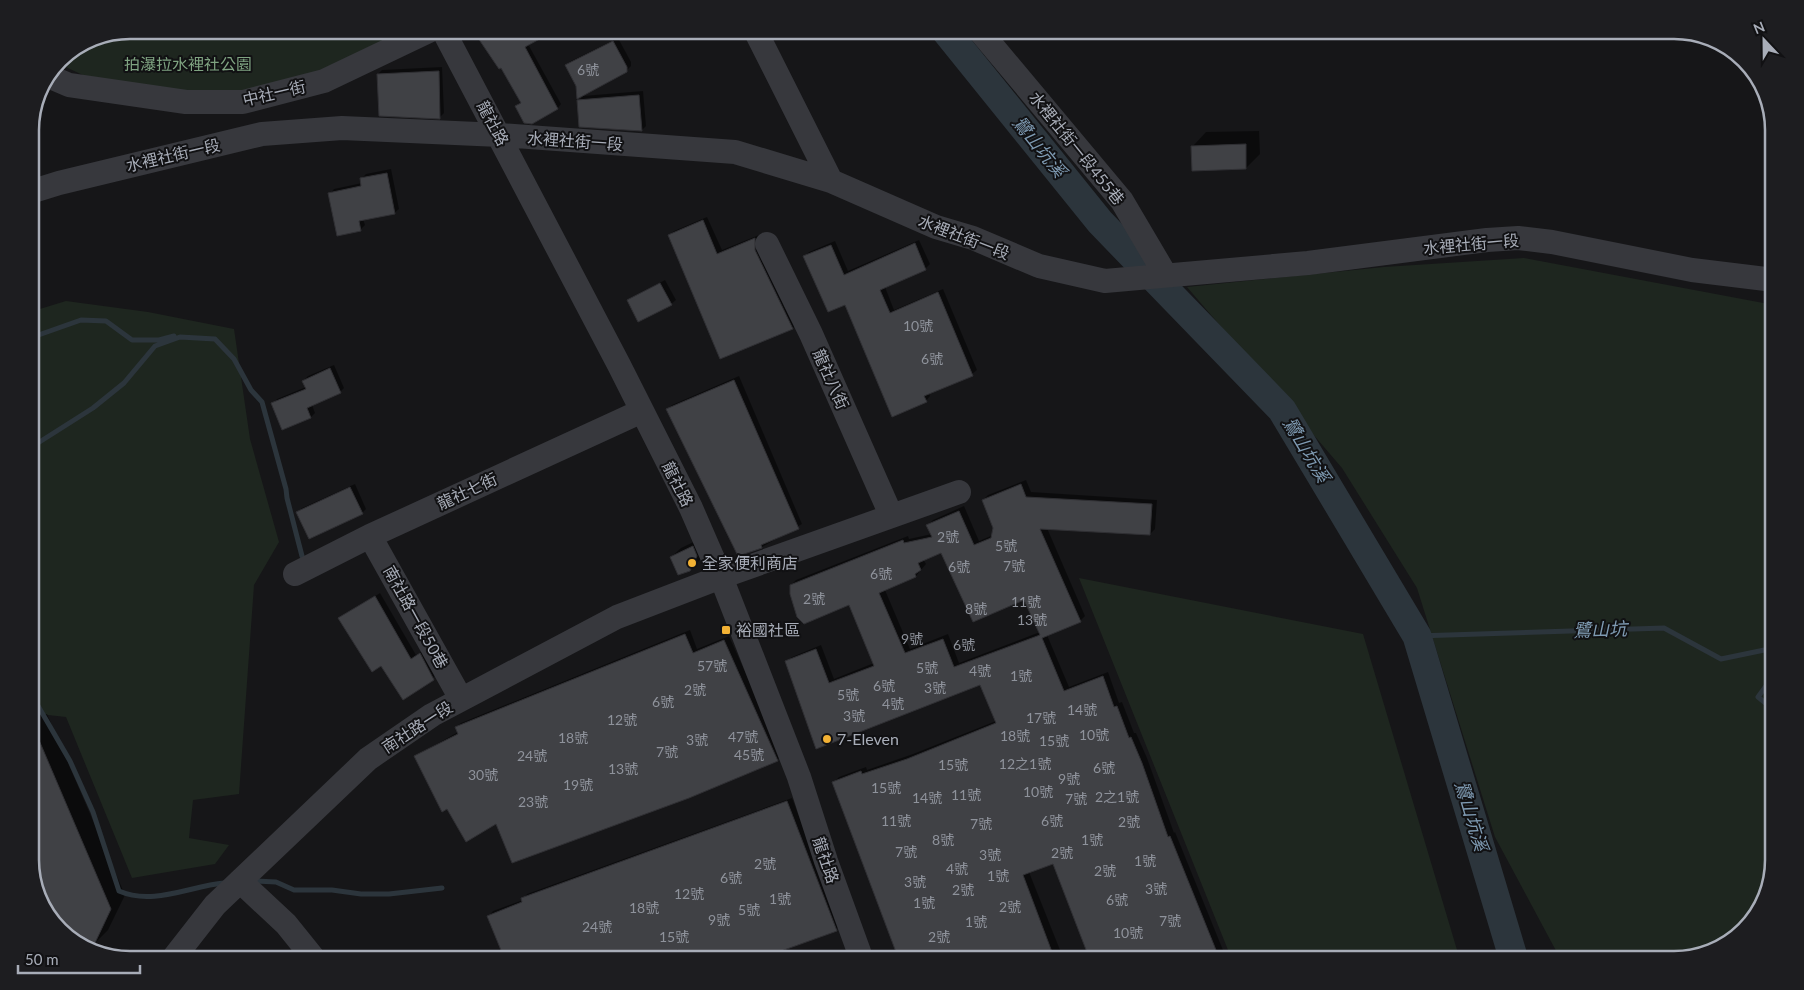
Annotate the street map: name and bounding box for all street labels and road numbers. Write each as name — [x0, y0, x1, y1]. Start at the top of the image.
street label: 中社一街 — [241, 76, 307, 109]
street label: 水裡社街一段455巷 — [1026, 87, 1129, 208]
street label: 龍社路 — [474, 97, 513, 148]
street label: 水裡社街一段 — [526, 128, 624, 153]
street label: 水裡社街一段 — [124, 134, 222, 175]
street label: 水裡社街一段 — [916, 210, 1012, 263]
street label: 水裡社街一段 — [1422, 230, 1520, 257]
street label: 龍社八街 — [810, 346, 853, 412]
street label: 龍社路 — [659, 458, 698, 509]
street label: 龍社七街 — [434, 468, 500, 513]
street label: 南社路一段50巷 — [380, 562, 453, 671]
street label: 南社路一段 — [378, 697, 455, 756]
street label: 龍社路 — [810, 834, 843, 886]

